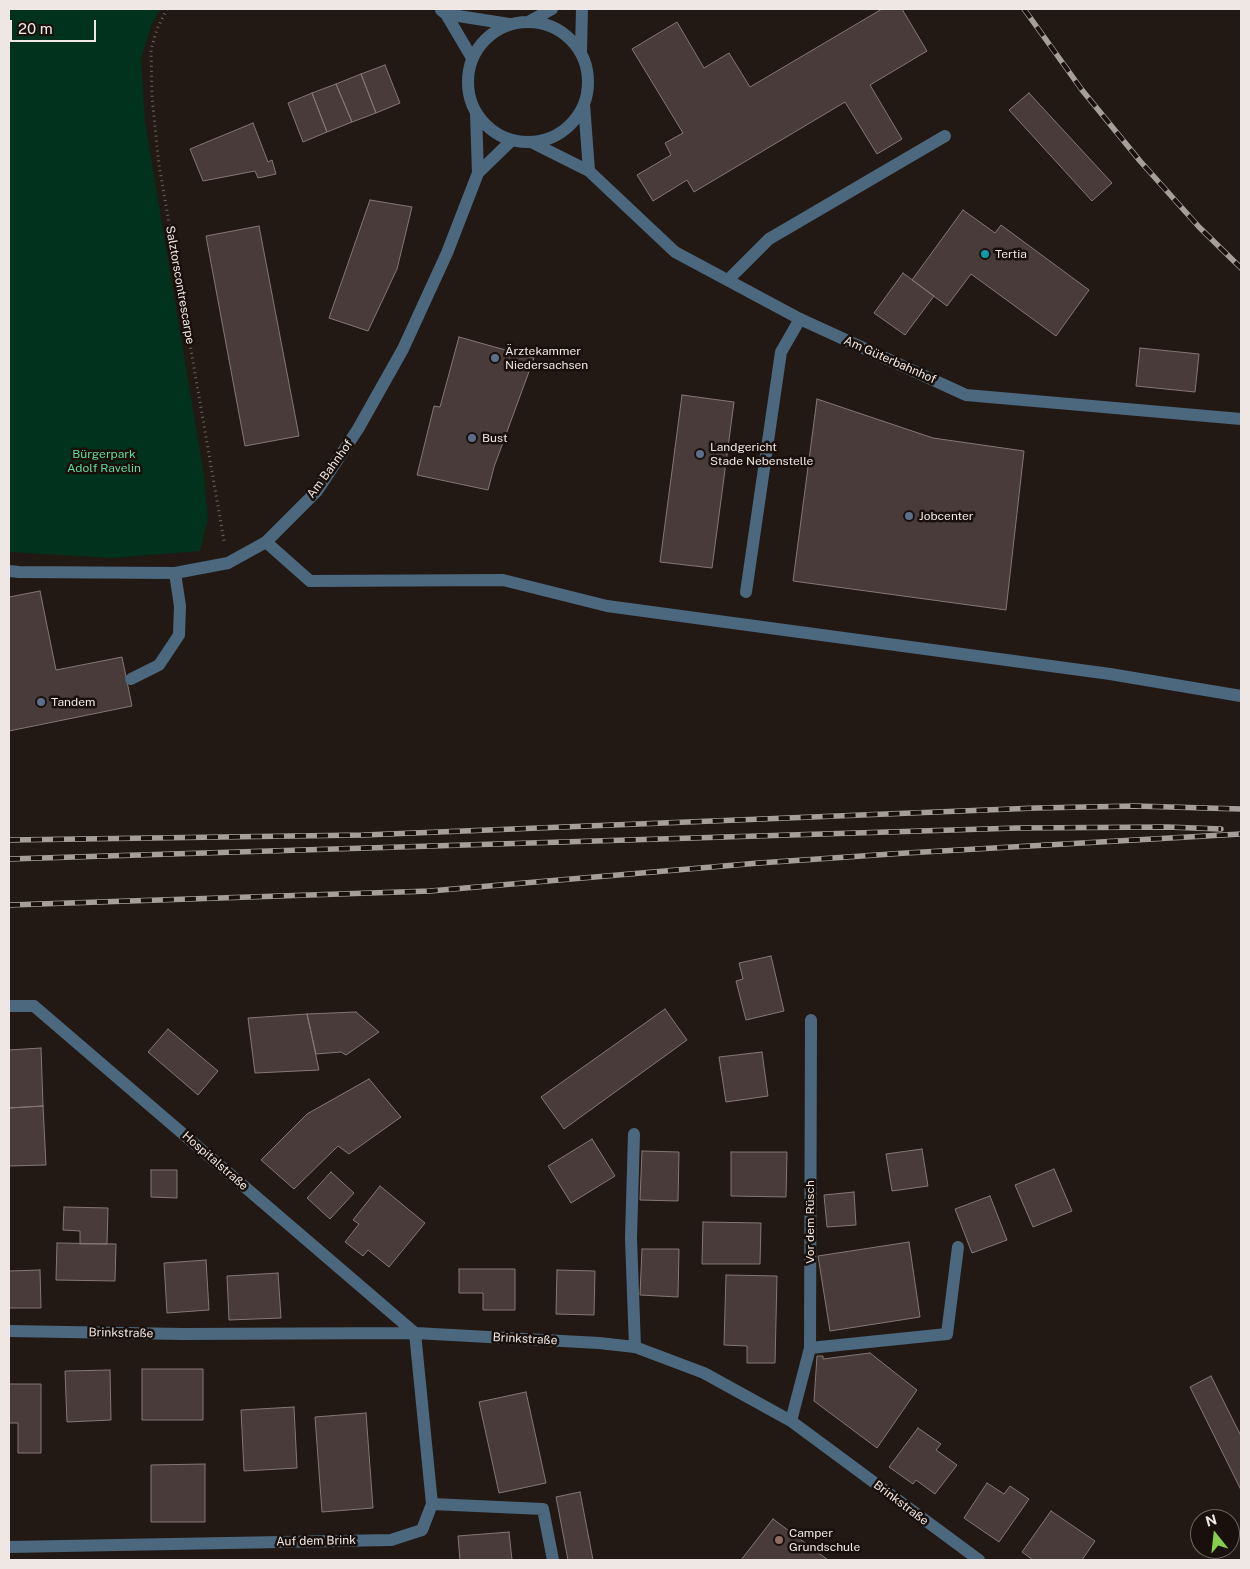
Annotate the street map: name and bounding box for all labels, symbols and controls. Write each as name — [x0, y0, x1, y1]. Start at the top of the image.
scale bar — [12, 10, 99, 42]
text: 20 m — [18, 20, 53, 37]
street label: Salztorscontrescarpe — [162, 225, 198, 345]
place label: Tertia — [995, 247, 1027, 261]
marker: Tertia — [979, 248, 991, 260]
street label: Am Güterbahnhof — [842, 333, 938, 387]
place label: Ärztekammer Niedersachsen — [505, 344, 588, 372]
marker: Ärztekammer Niedersachsen — [489, 352, 501, 364]
place label: Bust — [482, 431, 508, 445]
marker: Bust — [466, 432, 478, 444]
street label: Am Bahnhof — [304, 437, 356, 501]
place label: Landgericht Stade Nebenstelle — [710, 440, 813, 468]
park label: Bürgerpark Adolf Ravelin — [67, 447, 141, 475]
marker: Landgericht Stade Nebenstelle — [694, 448, 706, 460]
place label: Jobcenter — [919, 509, 974, 523]
marker: Jobcenter — [903, 510, 915, 522]
place label: Tandem — [51, 695, 95, 709]
marker: Tandem — [35, 696, 47, 708]
street label: Hospitalstraße — [179, 1129, 251, 1193]
street label: Vor dem Rüsch — [803, 1180, 817, 1264]
street label: Brinkstraße — [88, 1325, 154, 1341]
street label: Brinkstraße — [492, 1330, 558, 1348]
street label: Brinkstraße — [871, 1478, 931, 1528]
north arrow — [1190, 1509, 1240, 1559]
text: N — [1204, 1511, 1219, 1530]
place label: Camper Grundschule — [789, 1526, 860, 1554]
street label: Auf dem Brink — [276, 1533, 356, 1549]
marker: Camper Grundschule — [773, 1534, 785, 1546]

